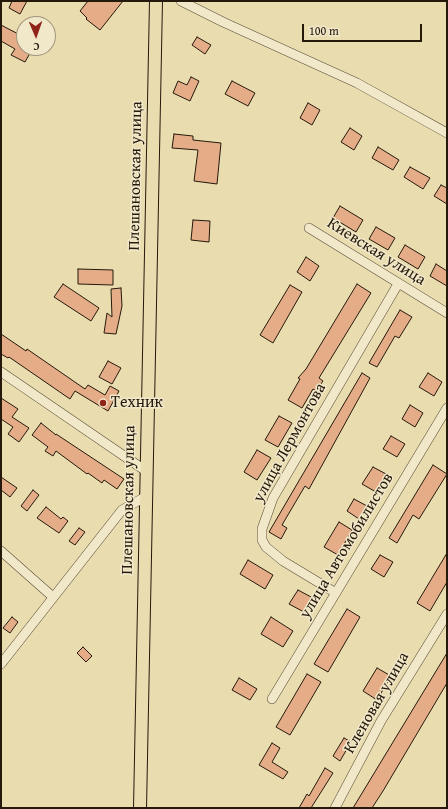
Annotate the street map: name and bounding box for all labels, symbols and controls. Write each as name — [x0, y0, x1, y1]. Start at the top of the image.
north arrow — [16, 16, 56, 56]
scale bar — [304, 16, 424, 42]
text: 100 m — [309, 22, 339, 39]
text: С — [33, 39, 40, 55]
street label: Плешановская улица — [125, 101, 147, 251]
street label: Киевская улица — [323, 214, 429, 290]
street label: улица Лермонтова — [249, 380, 331, 506]
place label: Техник — [111, 393, 163, 413]
marker: Техник — [98, 398, 108, 408]
street label: Плешановская улица — [118, 425, 140, 575]
street label: улица Автомобилистов — [296, 470, 398, 622]
street label: Кленовая улица — [340, 649, 414, 757]

